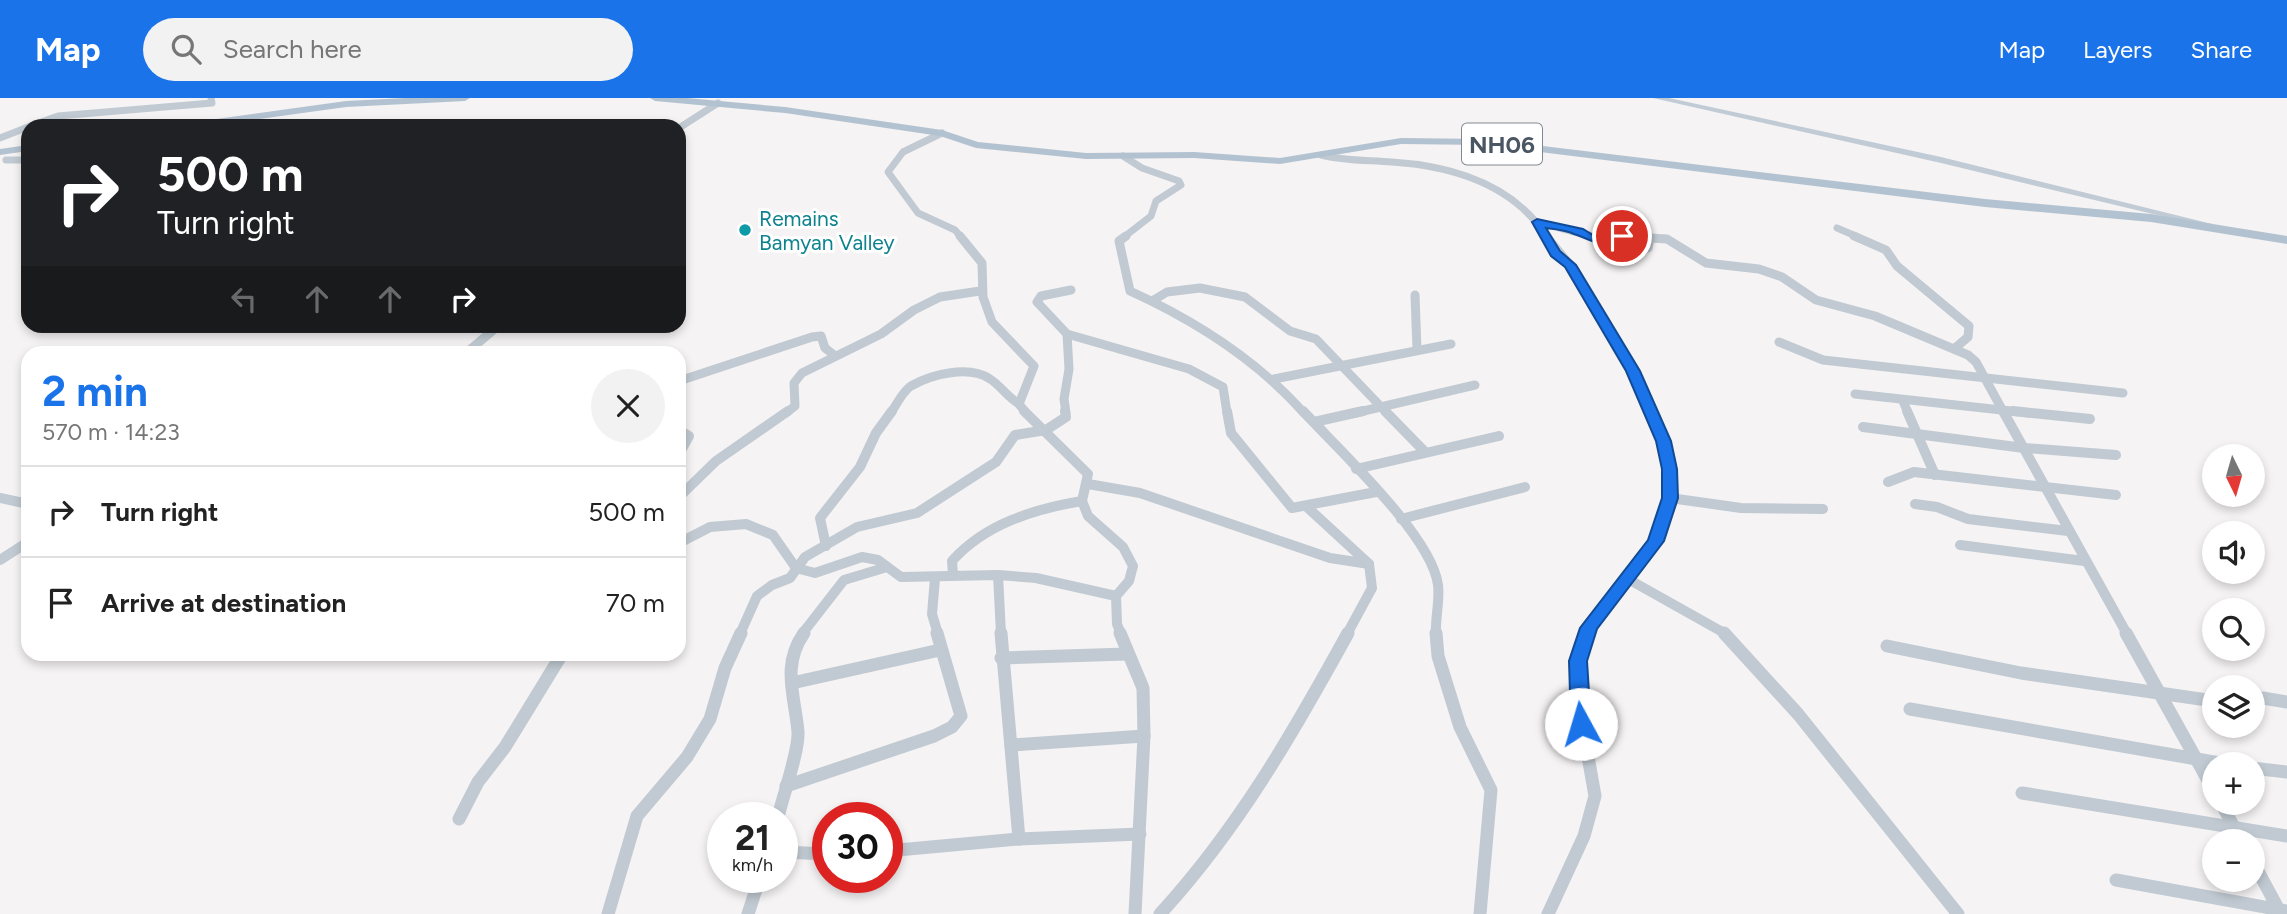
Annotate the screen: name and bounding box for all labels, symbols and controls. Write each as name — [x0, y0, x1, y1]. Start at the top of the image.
search box — [143, 18, 633, 81]
text: Map — [35, 30, 101, 69]
icon: search — [167, 30, 205, 68]
text: Search here — [223, 33, 362, 65]
text: Map — [1998, 35, 2045, 64]
text: Layers — [2083, 35, 2152, 64]
text: Share — [2190, 35, 2252, 64]
road number: NH06 — [1462, 124, 1542, 164]
text: 500 m — [157, 144, 303, 203]
icon: right — [42, 147, 133, 238]
text: Turn right — [157, 204, 295, 242]
place label: Remains Bamyan Valley — [759, 206, 895, 255]
pin — [1592, 206, 1652, 266]
icon: arrive — [1603, 217, 1641, 255]
marker: Remains Bamyan Valley — [737, 222, 753, 238]
icon: left — [225, 280, 263, 318]
icon: ahead — [298, 280, 336, 318]
icon: ahead — [371, 280, 409, 318]
icon: right — [444, 280, 482, 318]
text: 2 min — [42, 366, 148, 417]
button: close — [591, 369, 665, 443]
text: 570 m · 14:23 — [42, 418, 180, 446]
north arrow — [2202, 444, 2264, 508]
map controls — [2202, 444, 2265, 892]
icon: right — [42, 493, 80, 531]
text: Turn right — [101, 496, 218, 528]
text: 500 m — [588, 496, 665, 528]
button: sound — [2202, 521, 2265, 584]
icon: arrive — [42, 584, 80, 622]
text: Arrive at destination — [101, 587, 346, 619]
text: 70 m — [606, 587, 665, 619]
button: search — [2202, 598, 2265, 661]
button: layers — [2202, 675, 2265, 738]
position arrow — [1544, 687, 1618, 761]
button: + — [2202, 752, 2265, 815]
speed limit sign: 30 — [812, 802, 903, 893]
text: 21 — [735, 817, 770, 859]
button: − — [2202, 829, 2265, 892]
text: km/h — [732, 854, 773, 876]

